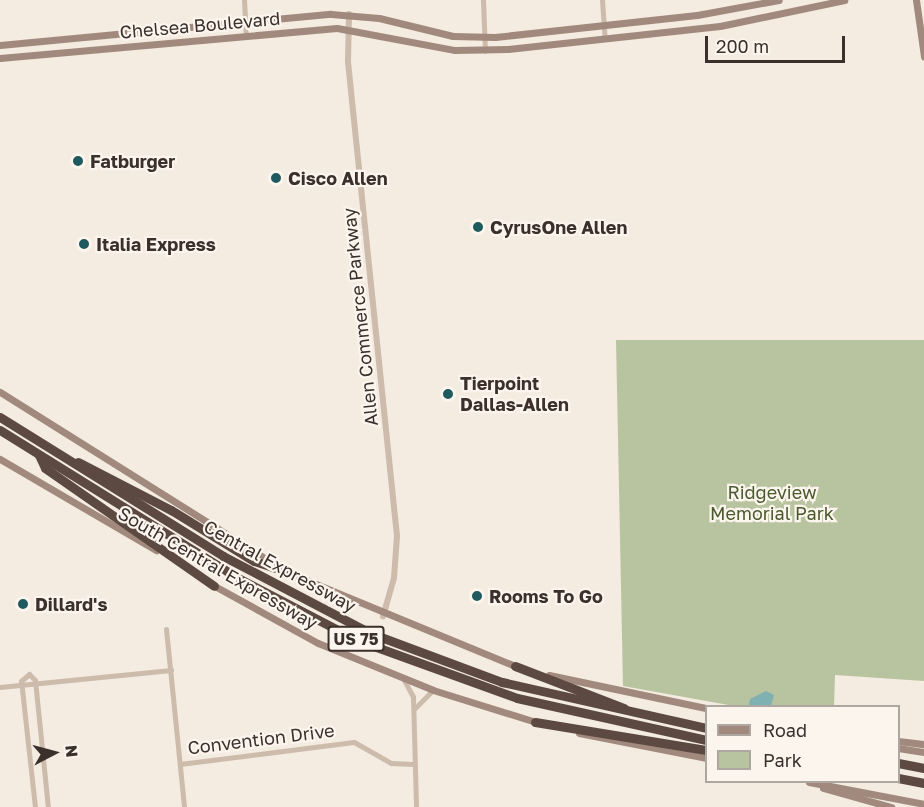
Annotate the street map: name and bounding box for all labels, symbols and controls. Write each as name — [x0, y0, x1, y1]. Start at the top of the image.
street label: Chelsea Boulevard — [119, 7, 281, 43]
scale bar — [708, 24, 848, 62]
text: 200 m — [716, 35, 769, 57]
place label: Fatburger — [90, 150, 175, 172]
marker: Fatburger — [71, 154, 85, 168]
place label: Cisco Allen — [288, 167, 388, 189]
marker: Cisco Allen — [269, 171, 283, 185]
street label: Allen Commerce Parkway — [338, 207, 382, 427]
place label: CyrusOne Allen — [490, 216, 627, 238]
marker: CyrusOne Allen — [471, 220, 485, 234]
place label: Italia Express — [96, 233, 216, 255]
marker: Italia Express — [77, 237, 91, 251]
place label: Tierpoint Dallas-Allen — [460, 373, 569, 416]
marker: Tierpoint Dallas-Allen — [441, 387, 455, 401]
park label: Ridgeview Memorial Park — [710, 482, 834, 524]
street label: South Central Expressway — [115, 502, 321, 634]
street label: Central Expressway — [200, 515, 360, 617]
place label: Rooms To Go — [489, 585, 603, 607]
marker: Rooms To Go — [470, 589, 484, 603]
place label: Dillard's — [35, 593, 108, 615]
marker: Dillard's — [16, 597, 30, 611]
road number: US 75 — [328, 626, 385, 652]
legend — [705, 705, 900, 783]
street label: Convention Drive — [186, 719, 336, 759]
text: Road — [763, 719, 807, 741]
north arrow — [24, 723, 84, 783]
text: N — [61, 744, 82, 758]
text: Park — [763, 749, 802, 771]

